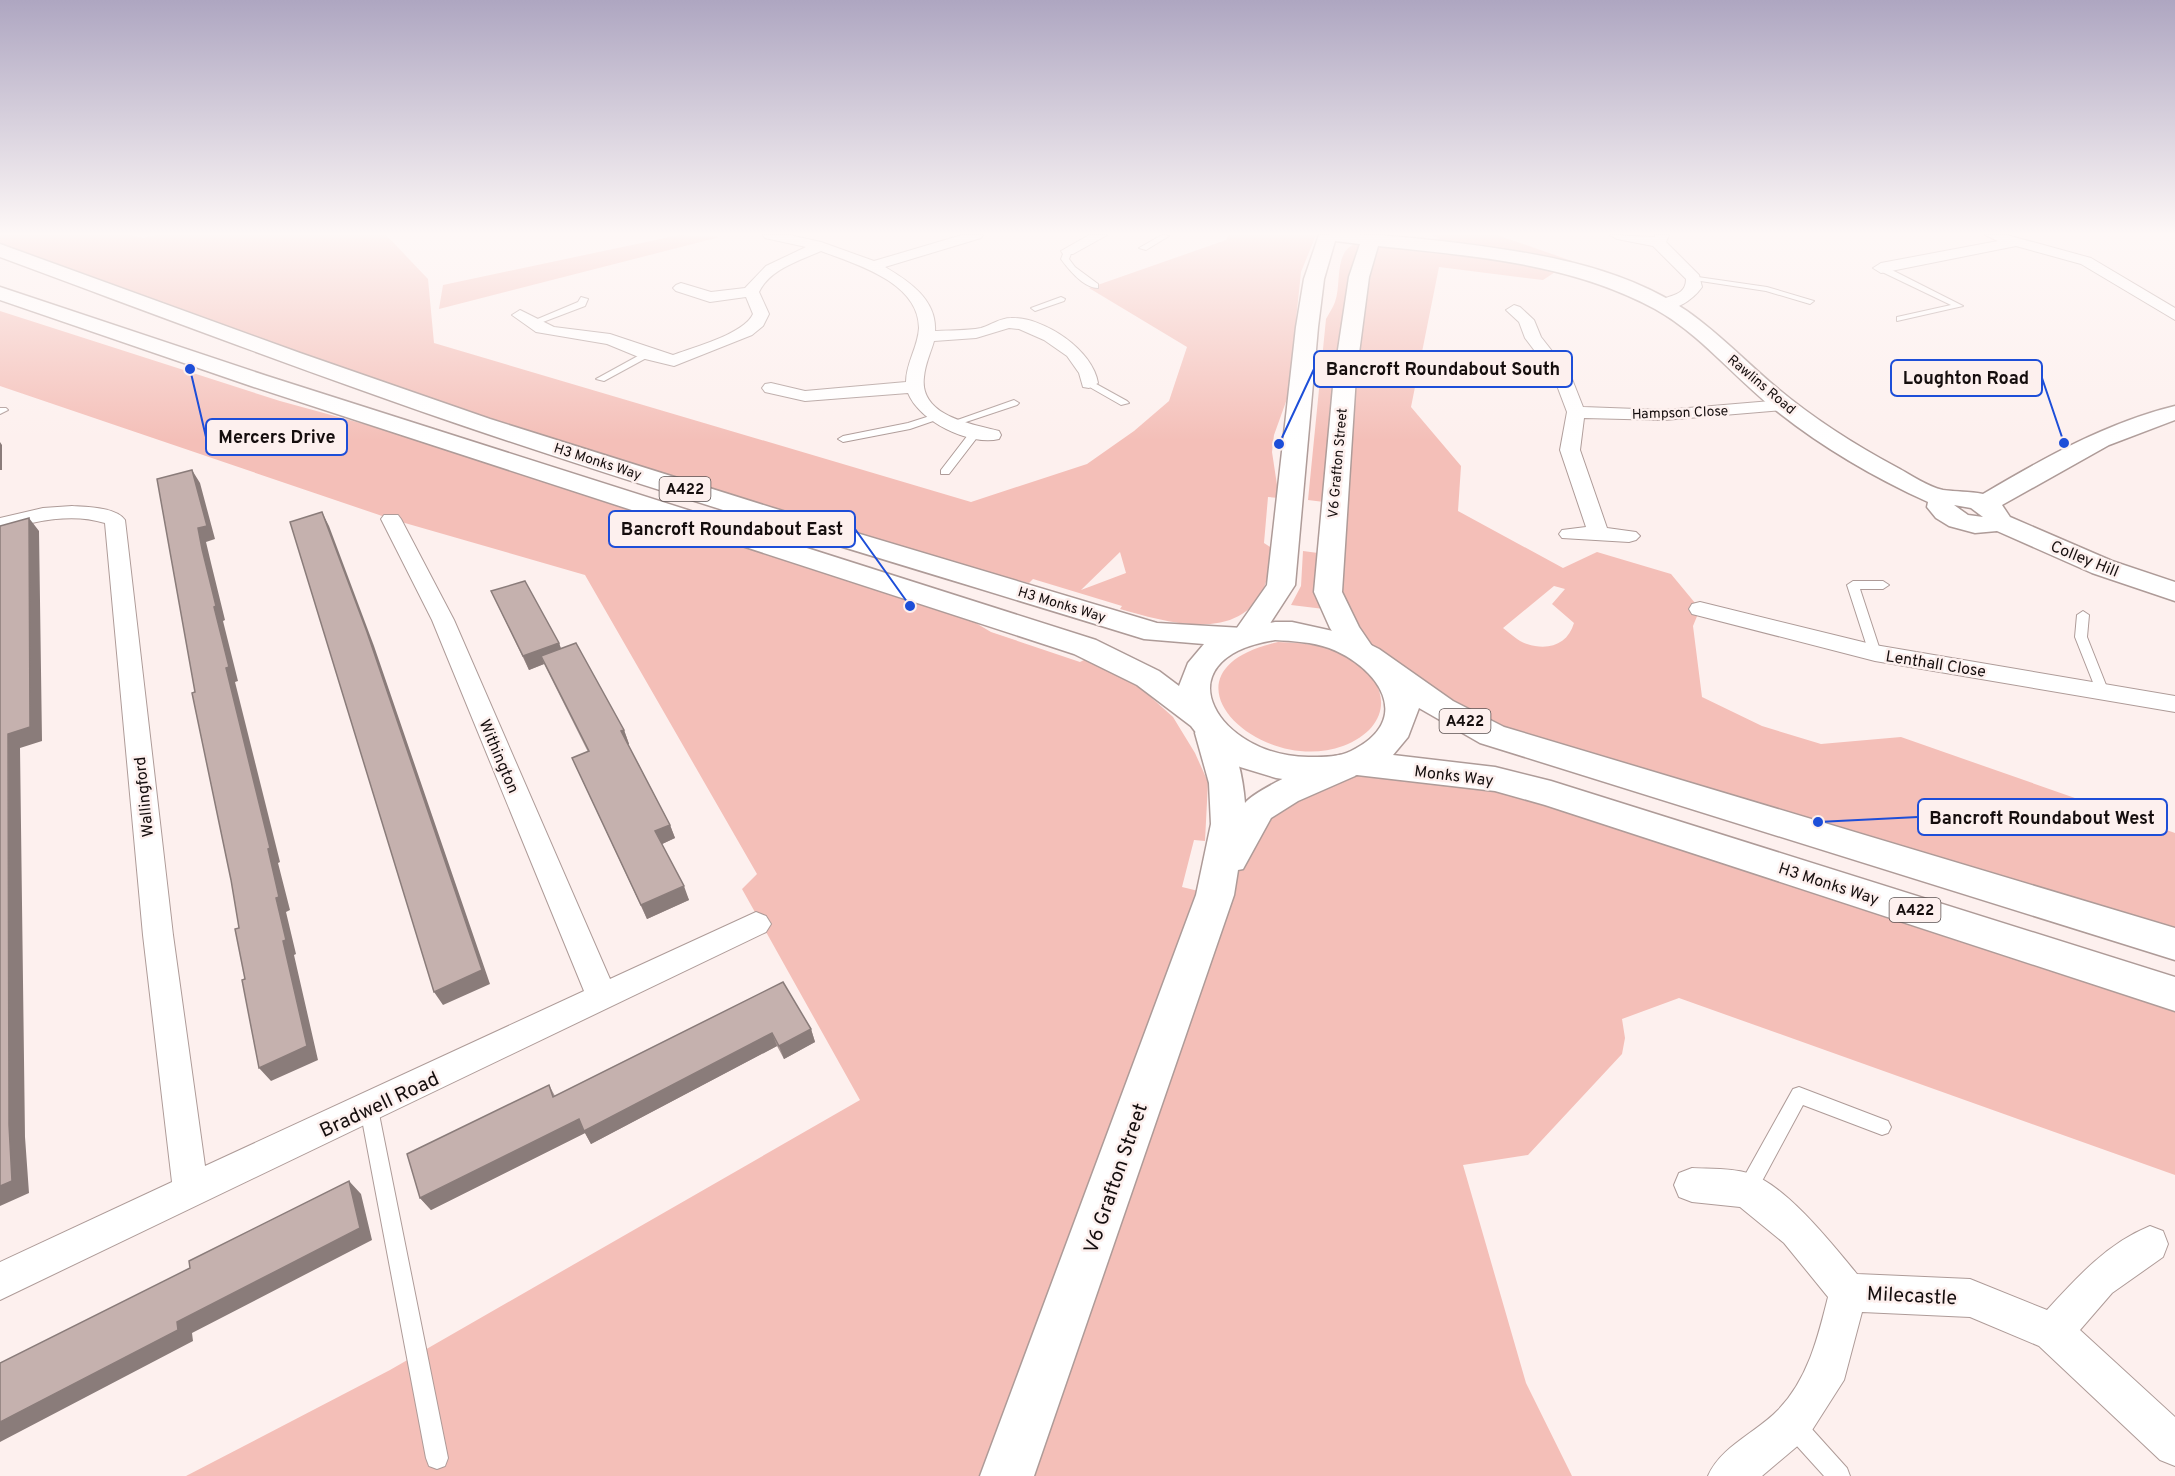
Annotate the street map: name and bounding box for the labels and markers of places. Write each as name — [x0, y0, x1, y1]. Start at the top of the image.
callout: Bancroft Roundabout South — [1314, 351, 1572, 387]
callout: Loughton Road — [1891, 360, 2042, 396]
callout: Mercers Drive — [206, 419, 347, 455]
callout: Bancroft Roundabout East — [609, 511, 855, 547]
callout: Bancroft Roundabout West — [1918, 799, 2167, 835]

